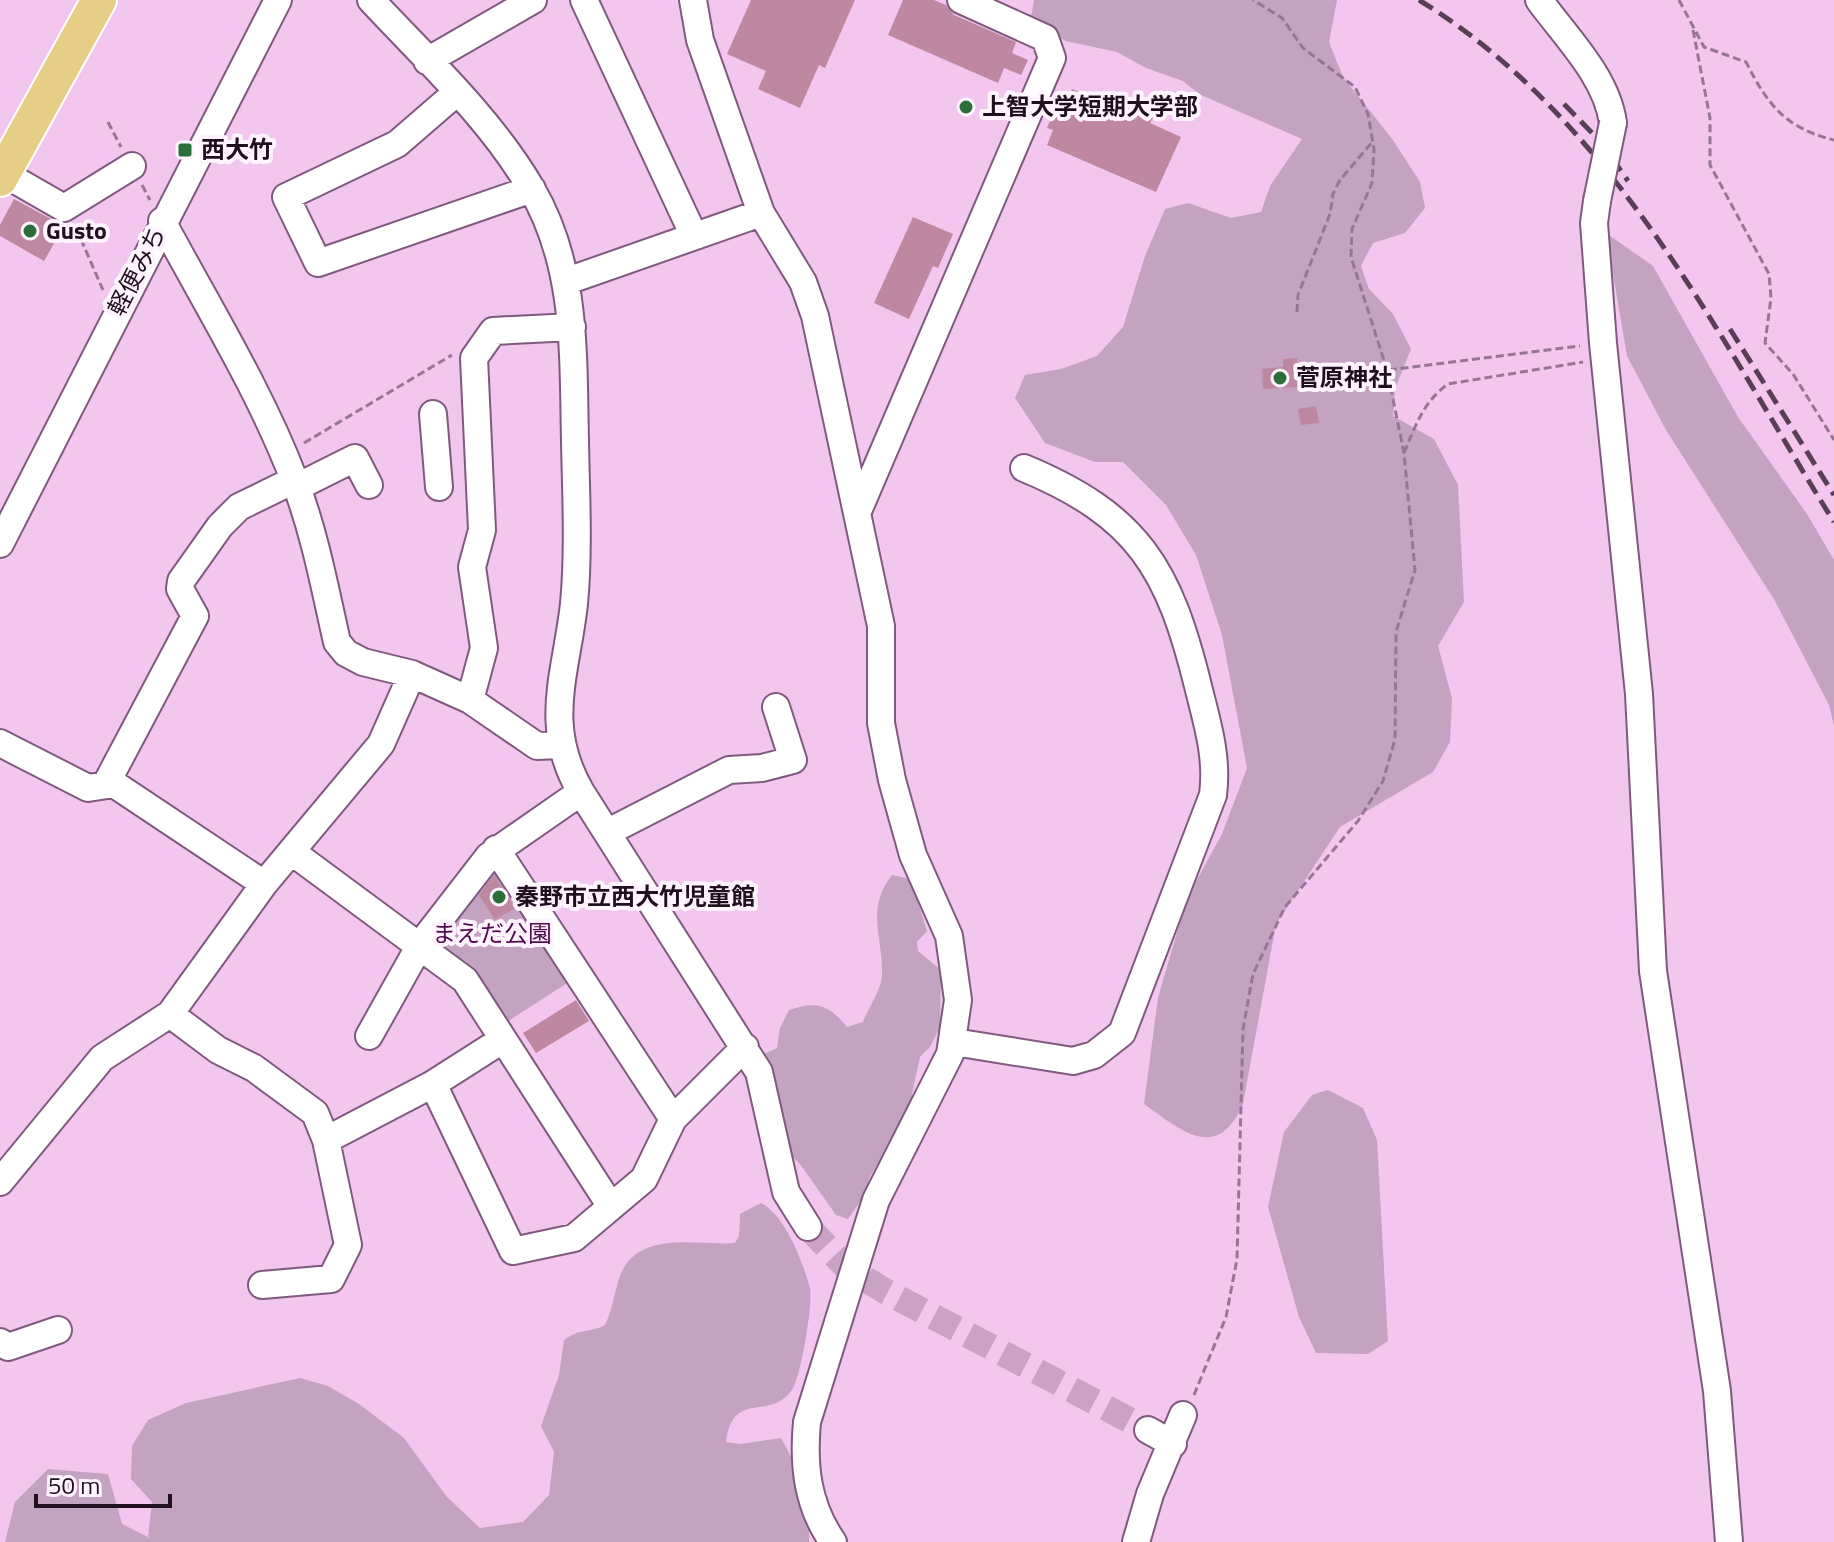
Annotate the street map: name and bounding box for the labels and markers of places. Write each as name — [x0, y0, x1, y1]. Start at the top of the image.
place label: 上智大学短期大学部 — [982, 88, 1198, 124]
marker: 上智大学短期大学部 — [957, 98, 975, 116]
place label: 西大竹 — [201, 131, 273, 167]
marker: 西大竹 — [176, 141, 194, 159]
place label: Gusto — [46, 212, 107, 248]
marker: Gusto — [21, 222, 39, 240]
place label: 菅原神社 — [1296, 359, 1392, 395]
marker: 菅原神社 — [1271, 369, 1289, 387]
place label: 秦野市立西大竹児童館 — [515, 878, 755, 914]
marker: 秦野市立西大竹児童館 — [490, 888, 508, 906]

